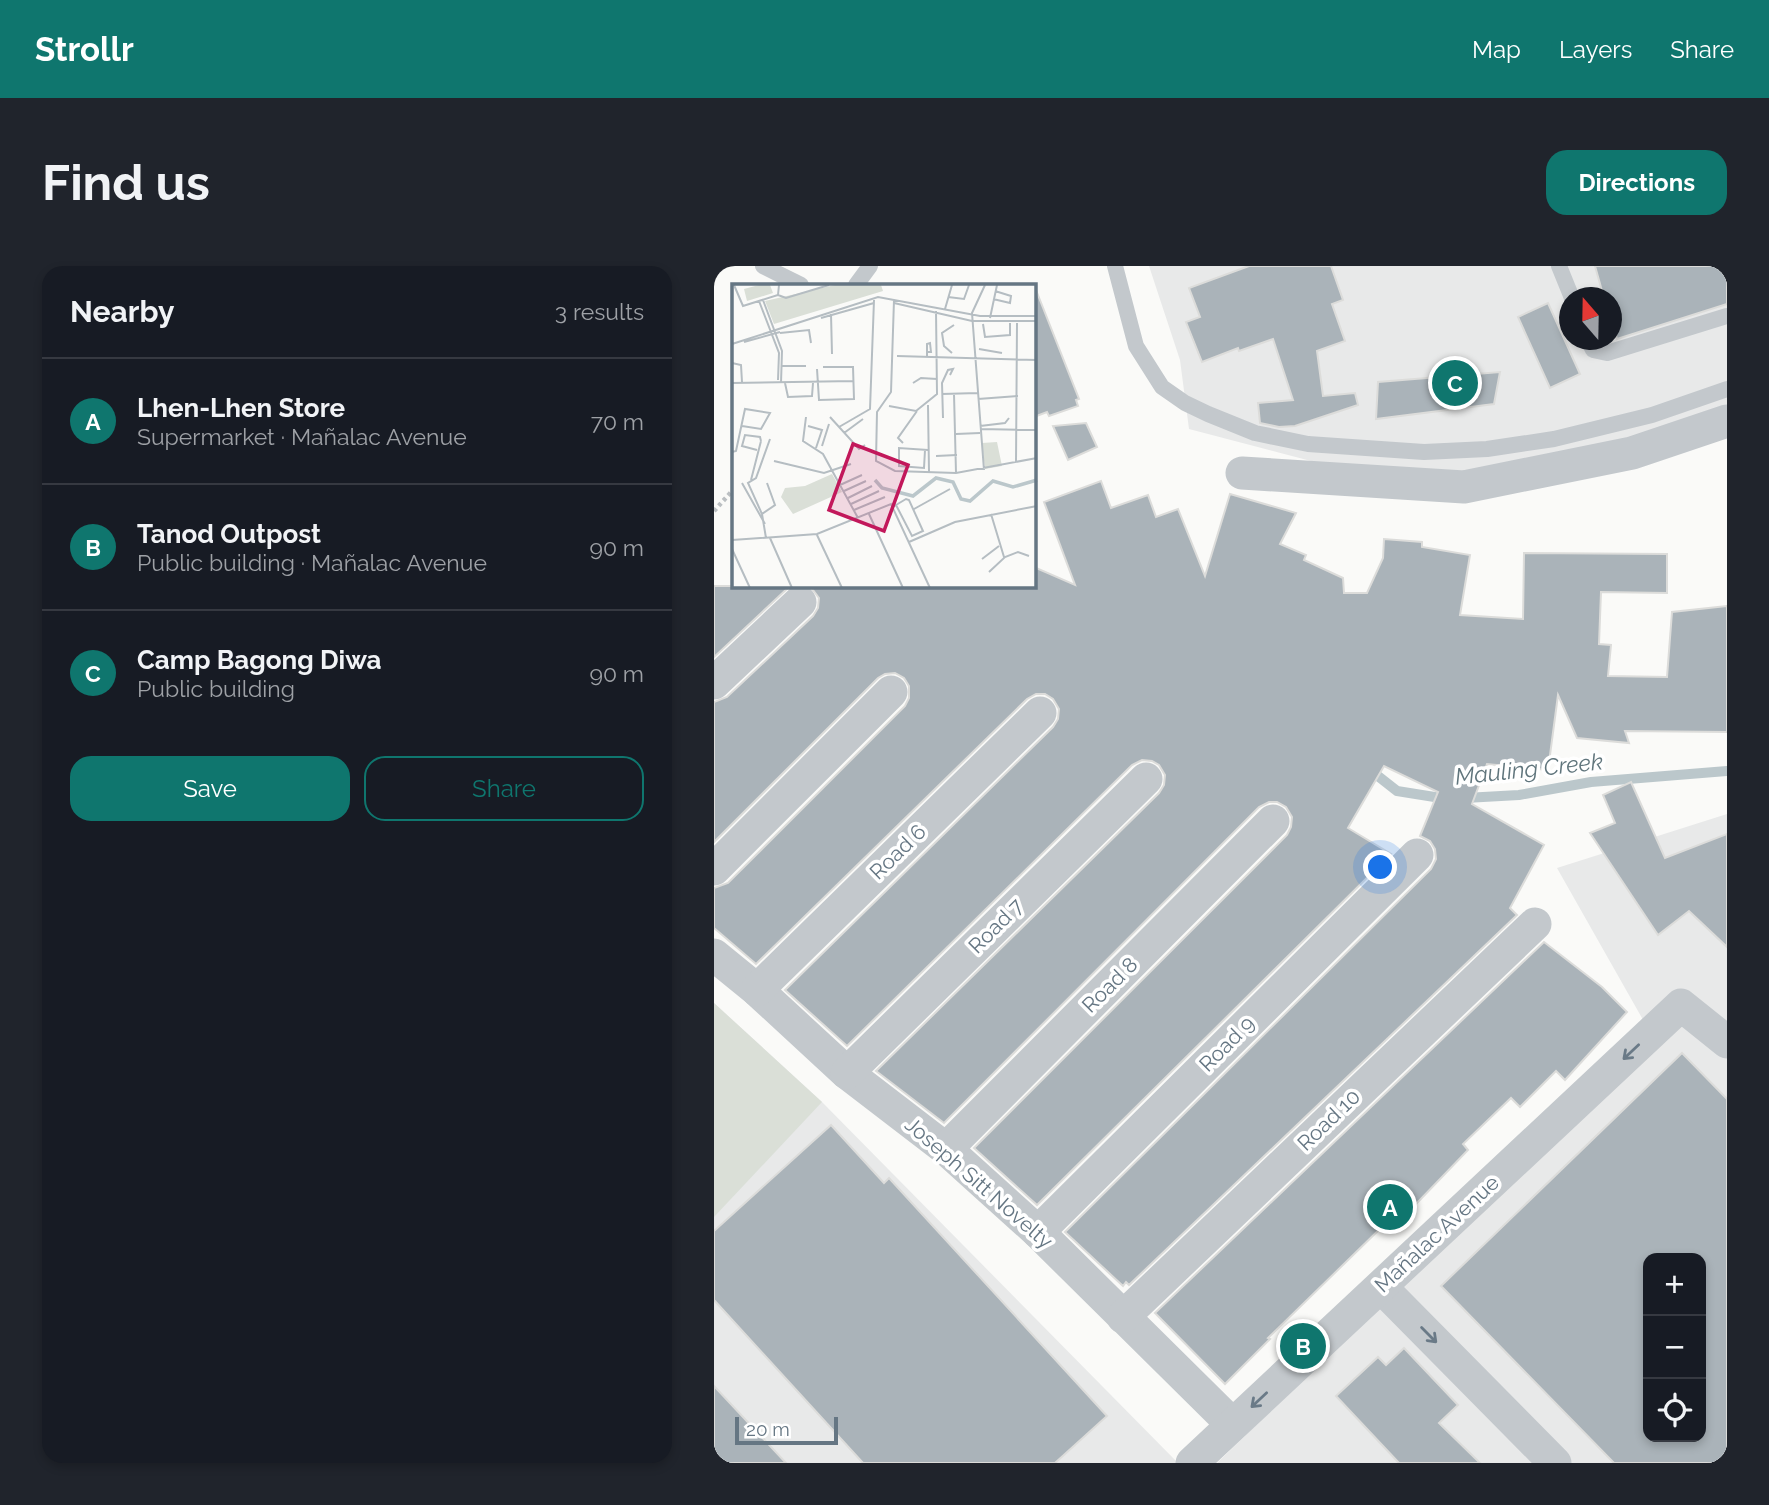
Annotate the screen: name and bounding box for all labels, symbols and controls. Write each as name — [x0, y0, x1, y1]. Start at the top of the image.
text: Strollr — [35, 30, 134, 69]
text: Map — [1472, 35, 1521, 64]
text: Layers — [1559, 35, 1632, 64]
text: Share — [1670, 35, 1734, 64]
button: Directions — [1546, 150, 1727, 215]
text: Find us — [42, 154, 210, 211]
inset map — [732, 284, 1036, 588]
north arrow — [1559, 287, 1622, 350]
text: Nearby — [70, 294, 174, 329]
text: 3 results — [555, 298, 644, 325]
pin: C — [1432, 357, 1478, 409]
text: Lhen-Lhen Store — [137, 393, 345, 423]
text: A — [85, 408, 101, 435]
text: 70 m — [591, 408, 644, 435]
text: Supermarket · Mañalac Avenue — [137, 423, 467, 450]
text: Tanod Outpost — [137, 519, 321, 549]
text: B — [85, 534, 101, 561]
text: 90 m — [589, 534, 644, 561]
text: Public building · Mañalac Avenue — [137, 549, 487, 576]
text: Camp Bagong Diwa — [137, 645, 382, 675]
text: C — [85, 660, 101, 687]
text: 90 m — [589, 660, 644, 687]
text: Public building — [137, 675, 295, 702]
water label: Mauling Creek — [1454, 747, 1604, 790]
button: Save — [70, 756, 350, 821]
button: Share — [364, 756, 644, 821]
street label: Road 6 — [864, 819, 931, 884]
your location — [1363, 850, 1397, 884]
street label: Road 7 — [963, 893, 1029, 958]
street label: Road 8 — [1077, 952, 1143, 1018]
street label: Road 9 — [1194, 1011, 1260, 1077]
one-way arrow — [1623, 1043, 1640, 1060]
street label: Road 10 — [1292, 1084, 1365, 1156]
street label: Joseph Sitt Novelty — [900, 1112, 1058, 1254]
street label: Mañalac Avenue — [1369, 1170, 1505, 1298]
pin: A — [1367, 1181, 1413, 1233]
map controls — [1643, 1253, 1706, 1442]
button: + — [1643, 1253, 1706, 1316]
button: − — [1643, 1316, 1706, 1379]
pin: B — [1280, 1320, 1326, 1372]
one-way arrow — [1420, 1327, 1437, 1344]
button: locate — [1643, 1379, 1706, 1442]
one-way arrow — [1251, 1391, 1268, 1408]
scale bar — [735, 1414, 838, 1446]
text: 20 m — [746, 1418, 790, 1440]

